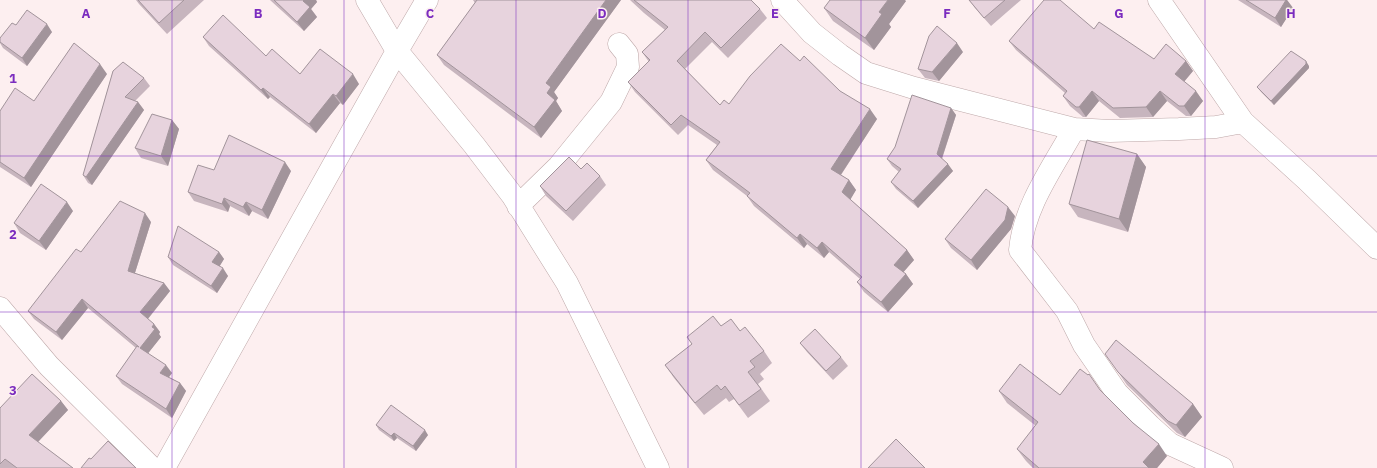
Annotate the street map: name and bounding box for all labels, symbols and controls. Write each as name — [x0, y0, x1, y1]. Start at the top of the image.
text: A — [82, 5, 91, 22]
text: B — [254, 5, 263, 22]
text: C — [426, 5, 435, 22]
text: D — [597, 5, 607, 22]
text: E — [771, 5, 779, 22]
text: F — [943, 5, 951, 22]
text: G — [1114, 5, 1124, 22]
text: H — [1286, 5, 1296, 22]
text: 1 — [9, 70, 17, 87]
text: 2 — [9, 226, 17, 243]
text: 3 — [9, 382, 17, 399]

